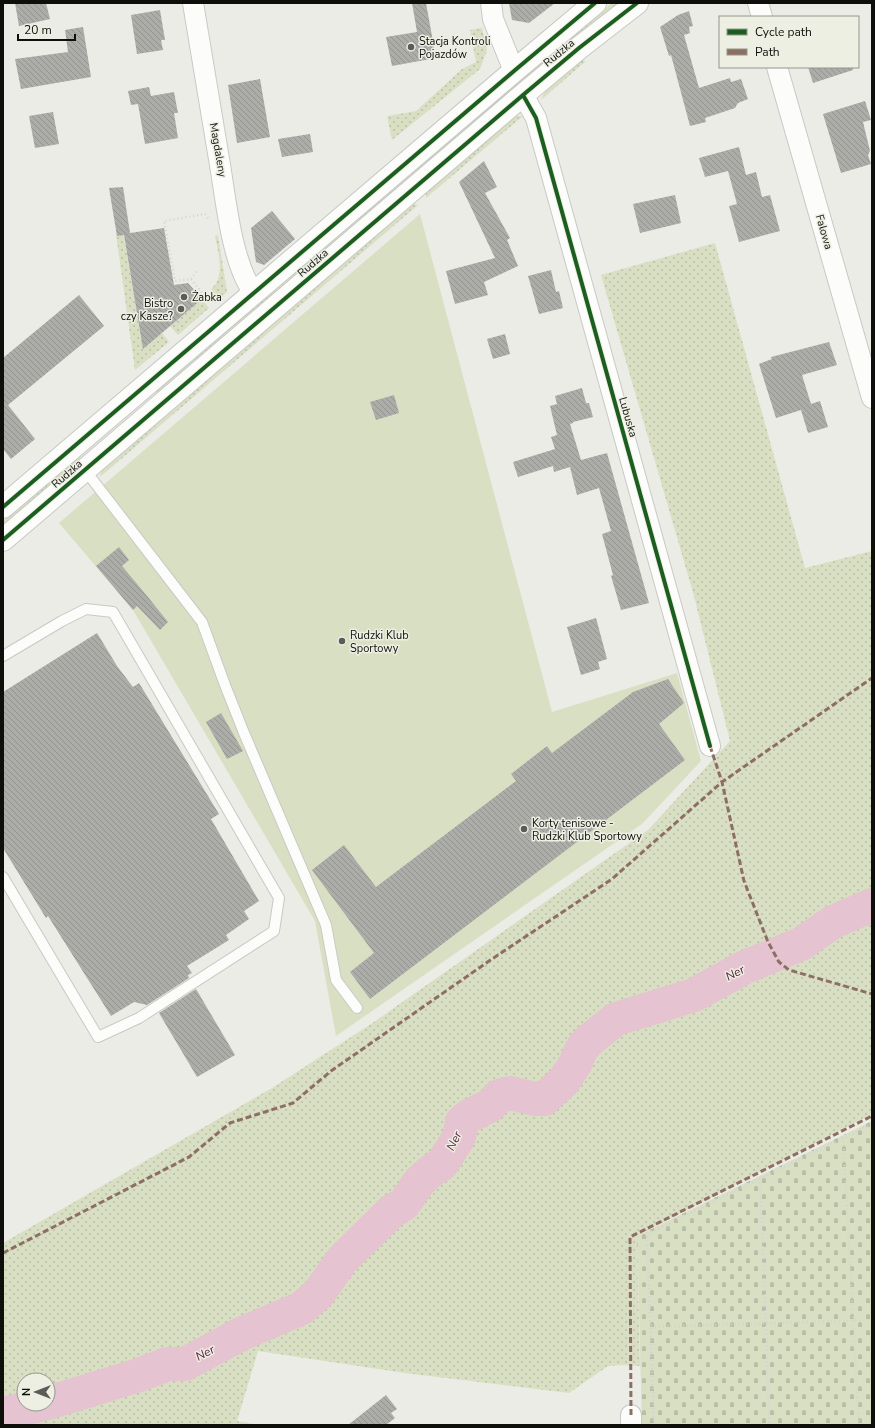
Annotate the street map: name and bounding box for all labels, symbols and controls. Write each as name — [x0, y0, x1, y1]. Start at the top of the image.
scale bar — [18, 16, 75, 42]
legend — [719, 16, 859, 68]
text: 20 m — [24, 22, 52, 38]
text: Cycle path — [755, 24, 812, 40]
place label: Stacja Kontroli Pojazdów — [419, 34, 491, 62]
street label: Rudzka — [540, 35, 578, 70]
marker: Stacja Kontroli Pojazdów — [406, 42, 416, 52]
text: Path — [755, 44, 780, 60]
street label: Magdaleny — [206, 122, 230, 179]
street label: Falowa — [812, 213, 836, 251]
street label: Rudzka — [294, 245, 332, 281]
place label: Żabka — [192, 290, 222, 305]
marker: Żabka — [179, 292, 189, 302]
place label: Bistro czy Kasze? — [121, 296, 173, 324]
marker: Bistro czy Kasze? — [176, 304, 186, 314]
street label: Lubuska — [615, 395, 641, 439]
street label: Rudzka — [48, 456, 86, 492]
place label: Rudzki Klub Sportowy — [350, 628, 409, 656]
marker: Rudzki Klub Sportowy — [337, 636, 347, 646]
place label: Korty tenisowe - Rudzki Klub Sportowy — [532, 816, 642, 844]
marker: Korty tenisowe - Rudzki Klub Sportowy — [519, 824, 529, 834]
water label: Ner — [723, 961, 748, 985]
water label: Ner — [443, 1128, 466, 1153]
water label: Ner — [193, 1341, 218, 1365]
north arrow — [16, 1372, 56, 1412]
text: N — [19, 1388, 34, 1396]

